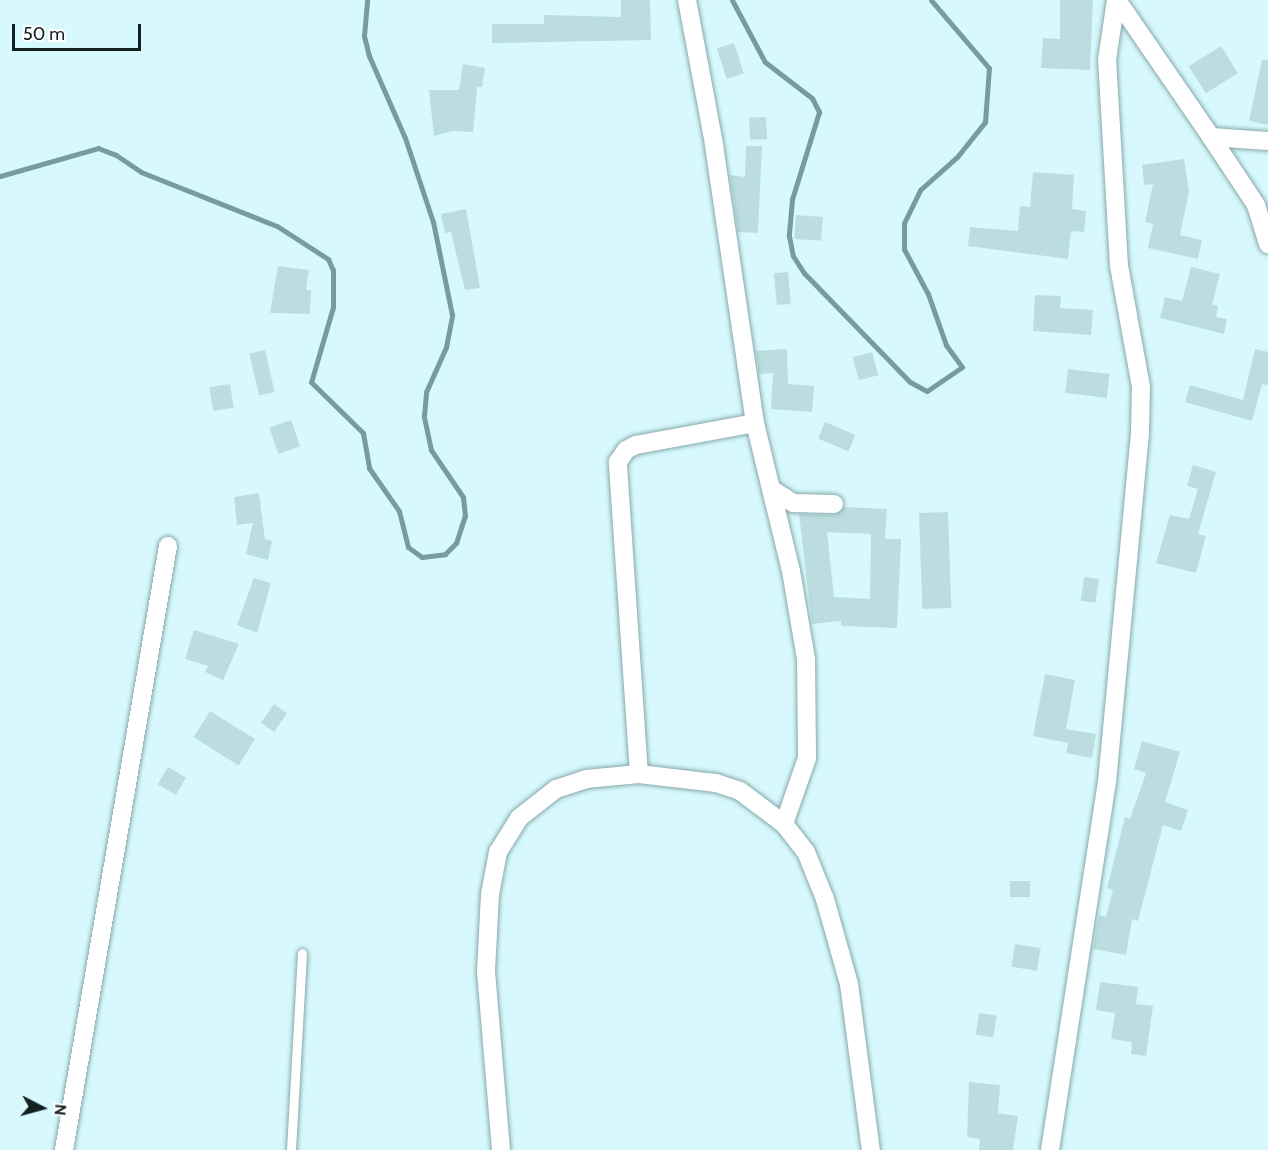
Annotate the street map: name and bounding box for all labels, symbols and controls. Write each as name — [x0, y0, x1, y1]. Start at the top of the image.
scale bar — [15, 12, 144, 50]
text: 50 m — [23, 23, 65, 45]
north arrow — [12, 1078, 72, 1138]
text: N — [50, 1103, 70, 1117]

